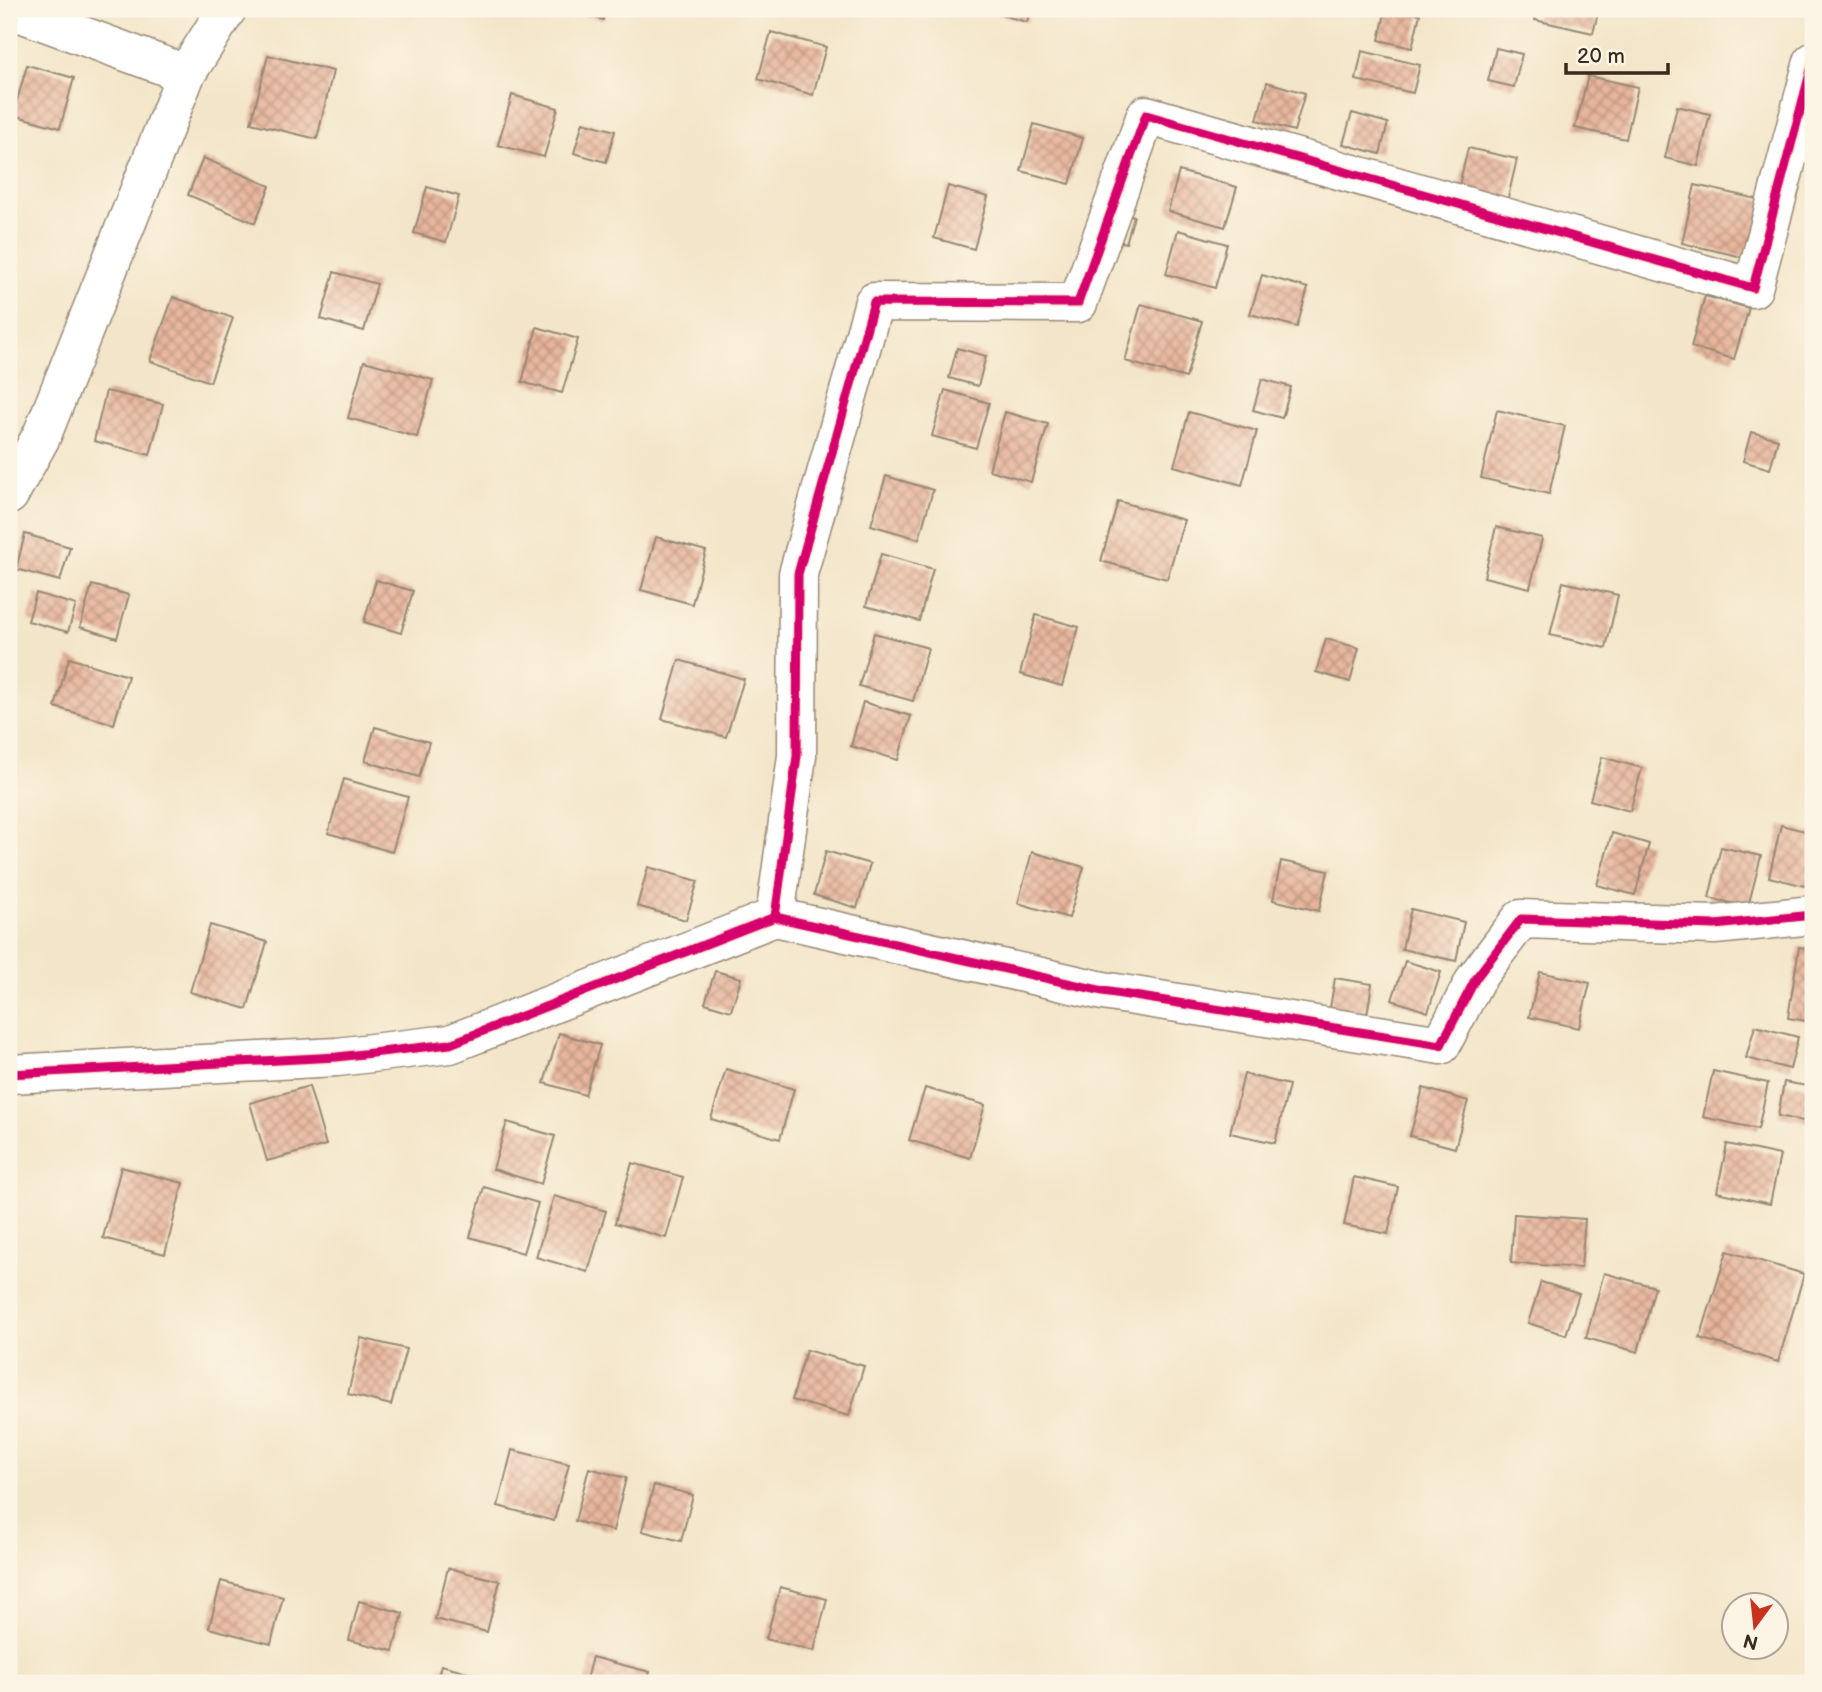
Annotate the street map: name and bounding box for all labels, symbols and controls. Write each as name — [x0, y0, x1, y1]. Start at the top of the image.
scale bar — [1566, 32, 1668, 76]
text: 20 m — [1577, 44, 1625, 69]
north arrow — [1720, 1590, 1790, 1660]
text: N — [1741, 1628, 1761, 1654]

